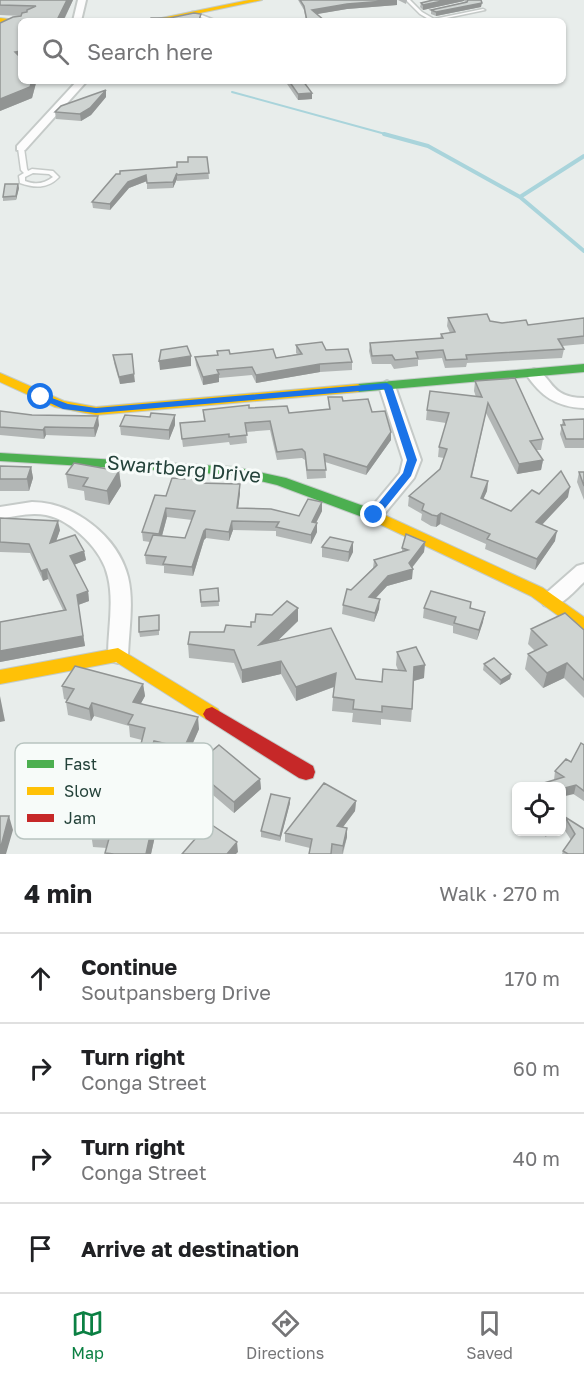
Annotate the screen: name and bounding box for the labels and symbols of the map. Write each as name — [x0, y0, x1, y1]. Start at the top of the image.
route start — [27, 383, 53, 409]
street label: Swartberg Drive — [106, 449, 262, 487]
route end — [360, 501, 386, 527]
legend — [15, 743, 213, 839]
text: Fast — [64, 754, 97, 774]
text: Slow — [64, 781, 102, 801]
text: Jam — [64, 808, 96, 828]

